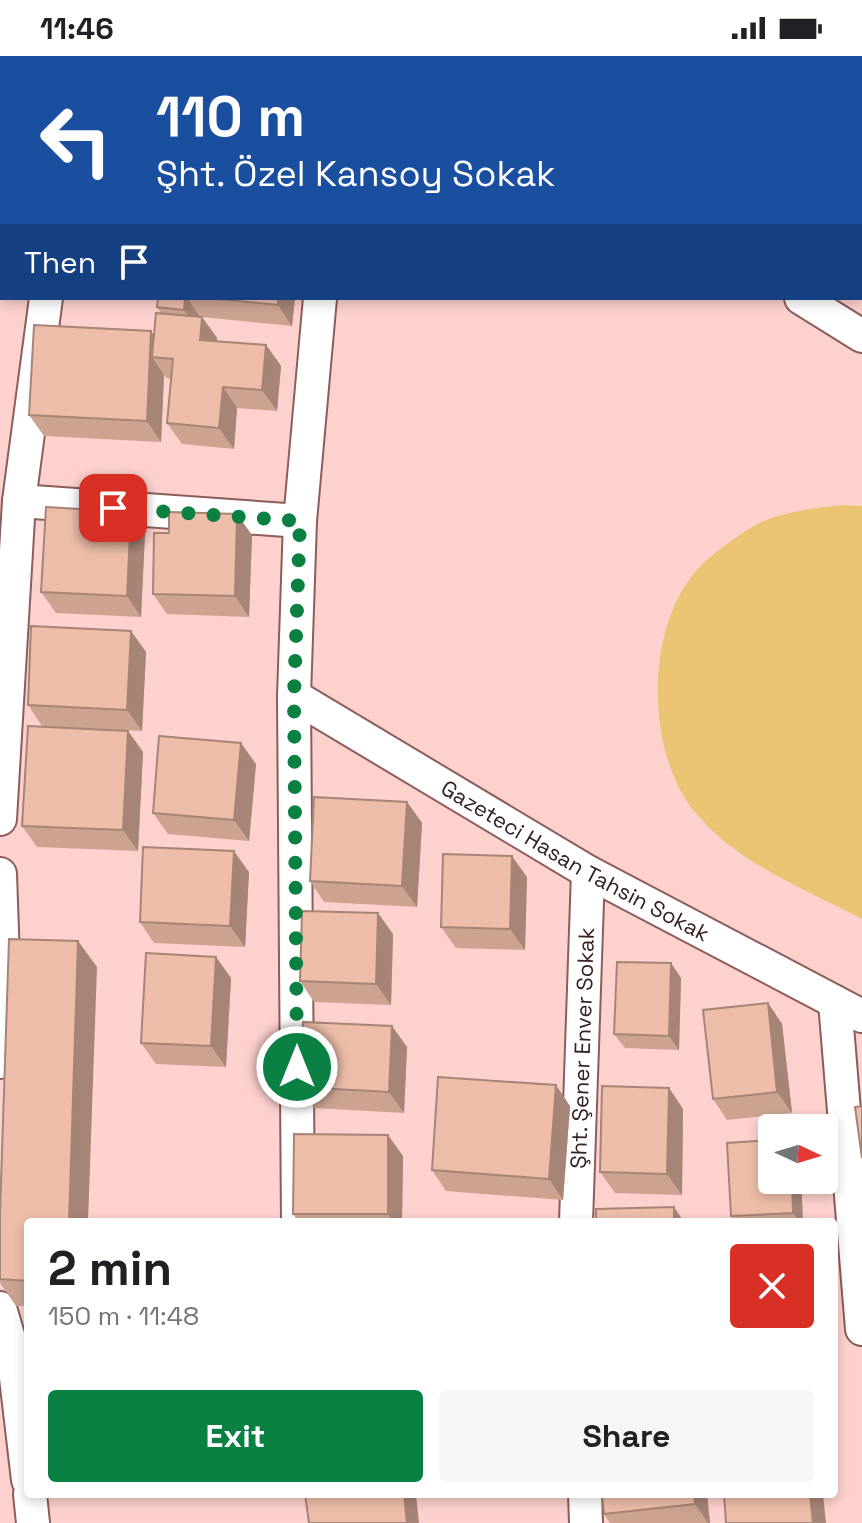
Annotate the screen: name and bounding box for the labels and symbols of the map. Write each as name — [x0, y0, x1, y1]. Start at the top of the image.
pin — [79, 474, 147, 542]
street label: Gazeteci Hasan Tahsin Sokak — [436, 773, 715, 947]
street label: Şht. Şener Enver Sokak — [564, 927, 600, 1169]
position arrow — [255, 1025, 339, 1109]
north arrow — [758, 1114, 838, 1194]

